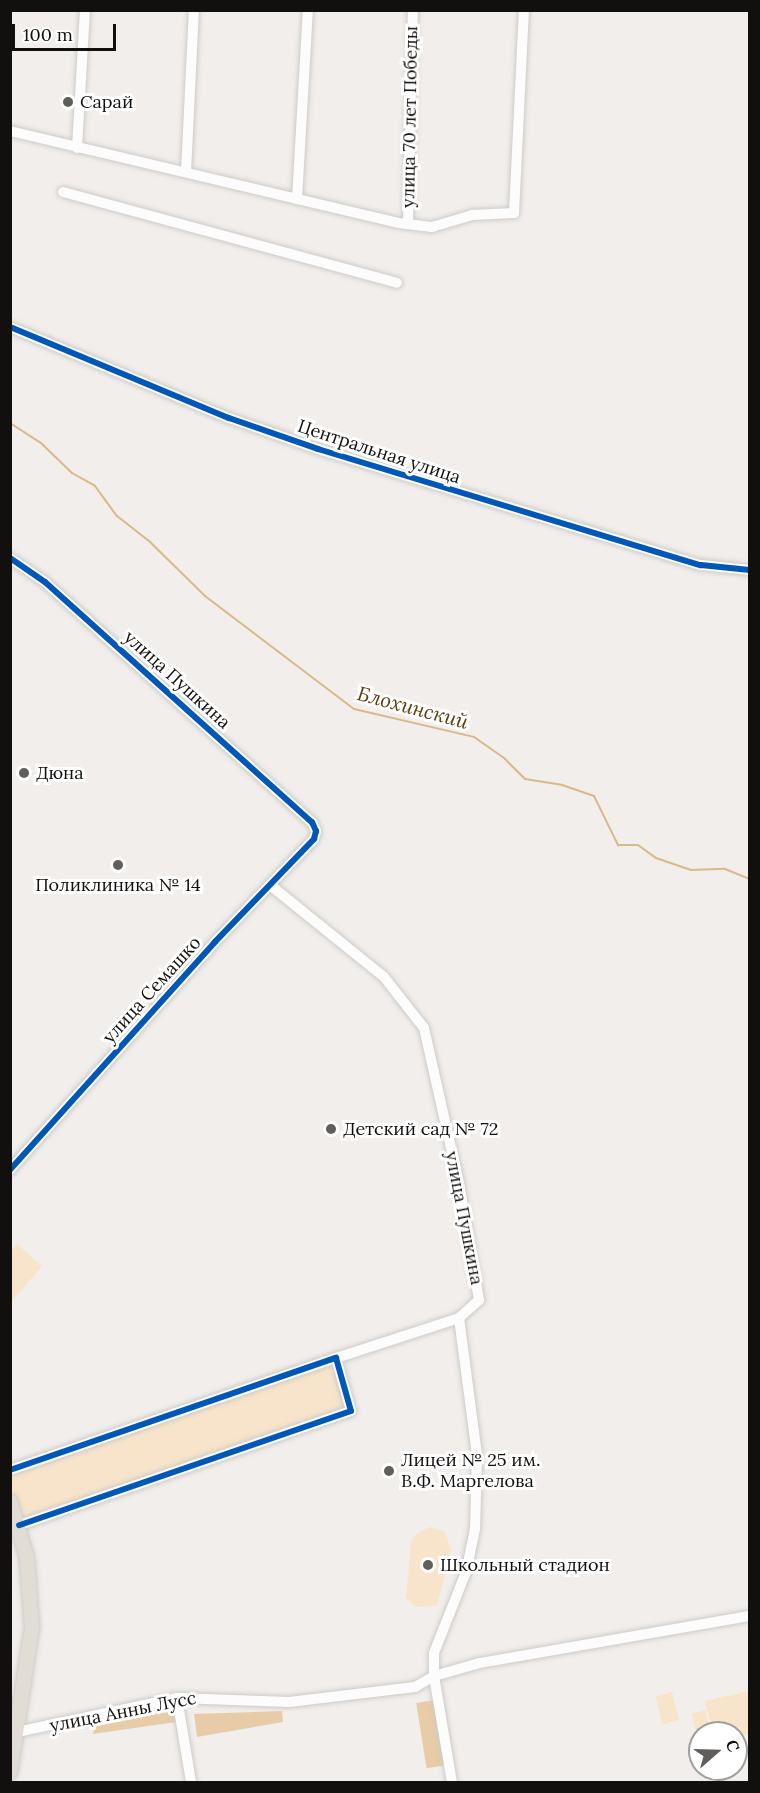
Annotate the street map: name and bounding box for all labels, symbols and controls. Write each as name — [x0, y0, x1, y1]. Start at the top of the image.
scale bar — [15, 12, 118, 50]
text: 100 m — [23, 23, 73, 46]
street label: улица 70 лет Победы — [398, 26, 422, 208]
place label: Сарай — [80, 91, 133, 113]
marker: Сарай — [61, 95, 75, 109]
street label: Центральная улица — [295, 415, 463, 489]
street label: улица Пушкина — [119, 627, 235, 733]
water label: Блохинский — [355, 681, 471, 733]
place label: Дюна — [36, 762, 84, 784]
marker: Дюна — [17, 766, 31, 780]
marker: Поликлиника № 14 — [111, 858, 125, 872]
place label: Поликлиника № 14 — [35, 874, 201, 896]
street label: улица Семашко — [98, 932, 206, 1048]
place label: Детский сад № 72 — [343, 1118, 498, 1140]
marker: Детский сад № 72 — [324, 1122, 338, 1136]
street label: улица Пушкина — [440, 1149, 488, 1287]
place label: Лицей № 25 им. В.Ф. Маргелова — [401, 1450, 540, 1492]
marker: Лицей № 25 им. В.Ф. Маргелова — [382, 1464, 396, 1478]
place label: Школьный стадион — [440, 1554, 610, 1576]
marker: Школьный стадион — [421, 1558, 435, 1572]
street label: улица Анны Лусс — [48, 1687, 198, 1737]
north arrow — [688, 1721, 748, 1781]
text: С — [722, 1737, 744, 1754]

